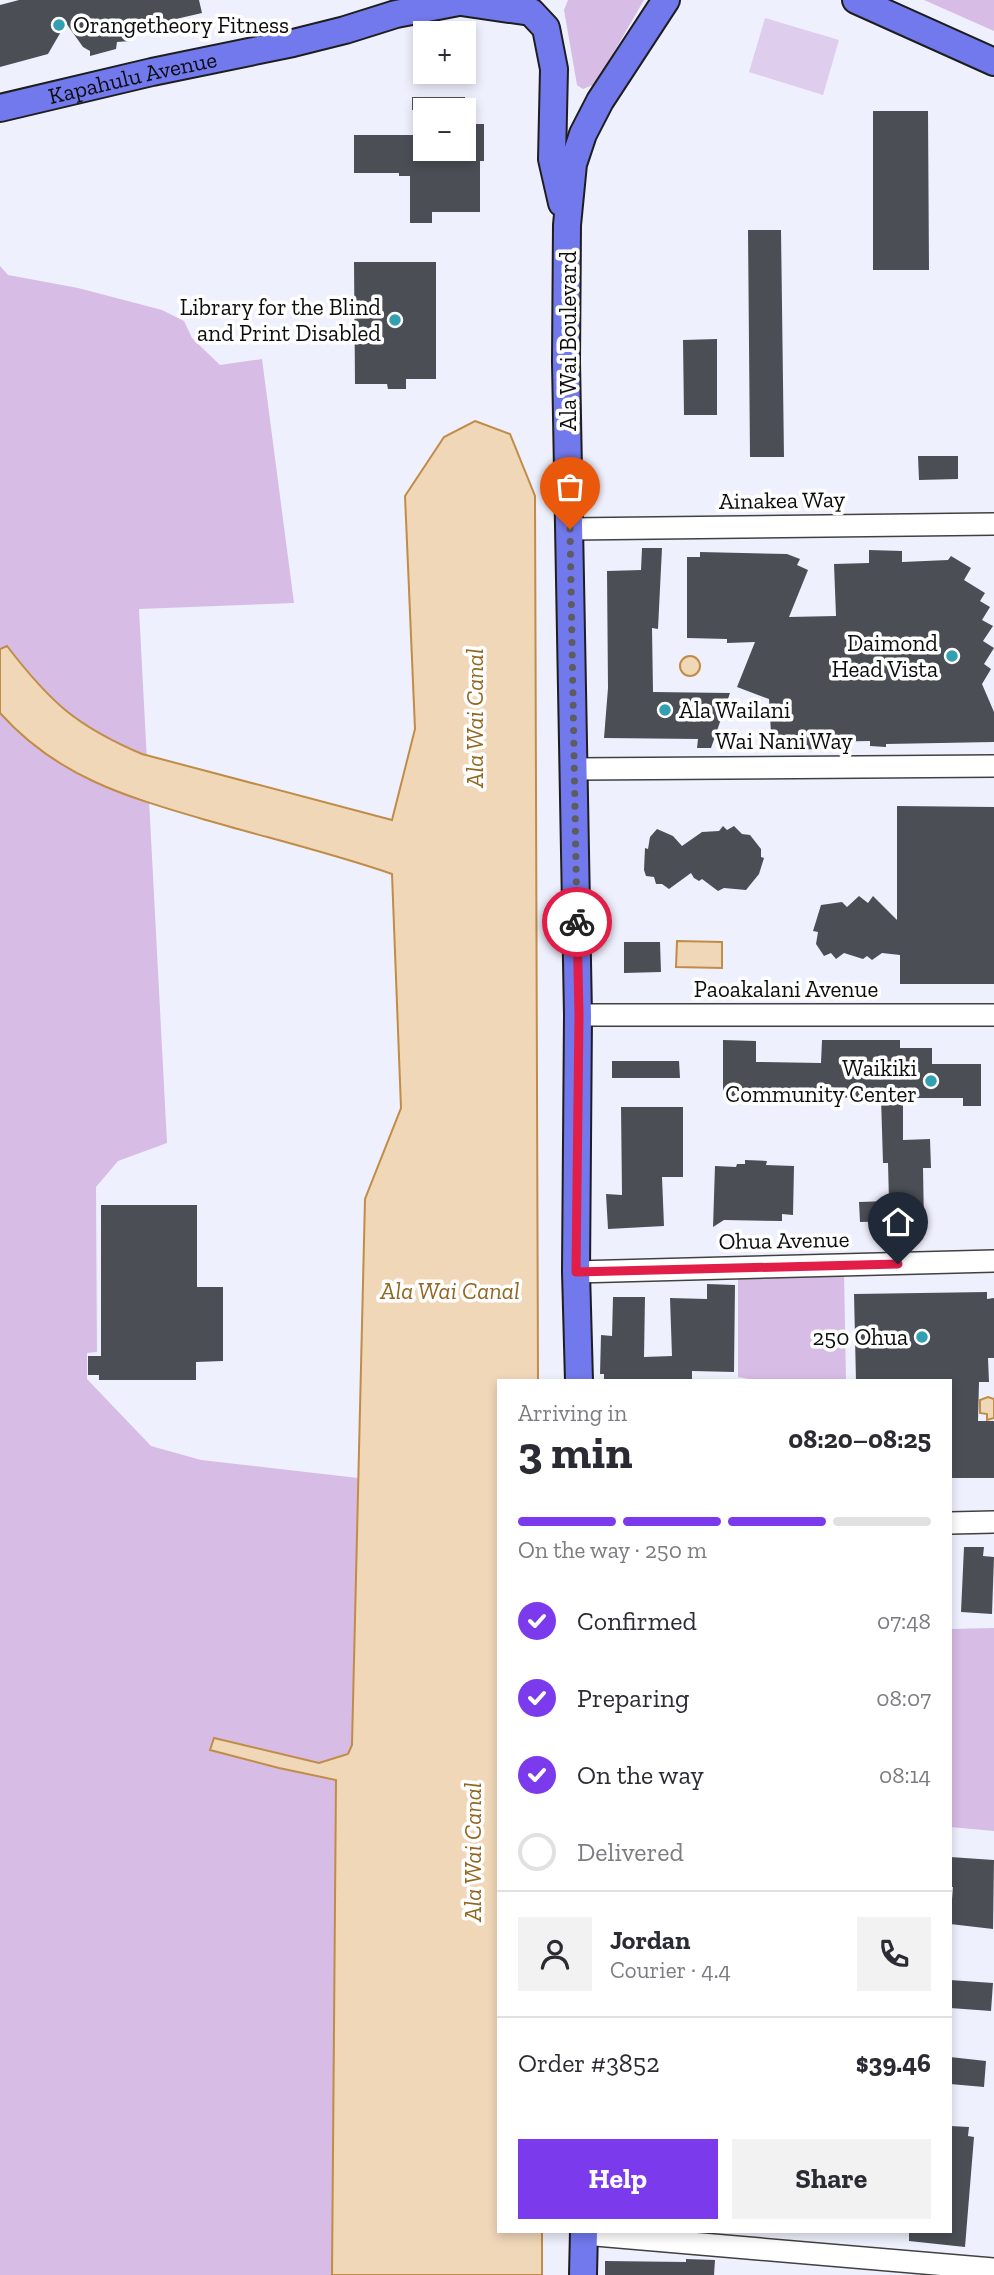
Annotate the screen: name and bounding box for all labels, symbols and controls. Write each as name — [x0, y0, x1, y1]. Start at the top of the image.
place label: Orangetheory Fitness — [73, 11, 289, 39]
marker: Orangetheory Fitness — [51, 17, 67, 33]
map controls — [413, 21, 476, 161]
button: + — [413, 21, 476, 84]
street label: Kapahulu Avenue — [45, 45, 219, 110]
button: − — [413, 98, 476, 161]
street label: Ala Wai Boulevard — [554, 251, 582, 431]
place label: Library for the Blind and Print Disabled — [180, 293, 381, 347]
marker: Library for the Blind and Print Disabled — [387, 312, 403, 328]
pin — [540, 457, 600, 529]
icon: bag — [551, 468, 589, 506]
street label: Ainakea Way — [719, 485, 846, 515]
place label: Daimond Head Vista — [832, 629, 938, 683]
water label: Ala Wai Canal — [460, 648, 489, 789]
marker: Daimond Head Vista — [944, 648, 960, 664]
place label: Ala Wailani — [679, 696, 790, 724]
marker: Ala Wailani — [657, 702, 673, 718]
street label: Wai Nani Way — [715, 727, 853, 755]
courier — [542, 887, 612, 957]
icon: bike — [558, 903, 596, 941]
street label: Paoakalani Avenue — [694, 975, 878, 1003]
place label: Waikiki Community Center — [725, 1054, 917, 1108]
marker: Waikiki Community Center — [923, 1073, 939, 1089]
pin — [868, 1192, 928, 1264]
icon: home — [879, 1203, 917, 1241]
street label: Ohua Avenue — [718, 1225, 850, 1255]
water label: Ala Wai Canal — [379, 1276, 520, 1305]
place label: 250 Ohua — [813, 1323, 908, 1351]
marker: 250 Ohua — [914, 1329, 930, 1345]
text: Arriving in — [518, 1399, 627, 1427]
text: 08:20–08:25 — [788, 1423, 931, 1455]
text: 3 min — [518, 1425, 632, 1480]
text: On the way · 250 m — [518, 1536, 707, 1564]
icon: check — [518, 1602, 556, 1640]
text: Confirmed — [577, 1605, 697, 1637]
text: 07:48 — [877, 1607, 931, 1635]
icon: check — [518, 1679, 556, 1717]
text: Preparing — [577, 1682, 689, 1714]
text: 08:07 — [876, 1684, 931, 1712]
icon: check — [518, 1756, 556, 1794]
text: On the way — [577, 1759, 704, 1791]
text: 08:14 — [879, 1761, 931, 1789]
water label: Ala Wai Canal — [458, 1782, 487, 1923]
text: Delivered — [577, 1836, 684, 1868]
button: person — [518, 1917, 592, 1991]
button: phone — [857, 1917, 931, 1991]
text: Jordan — [610, 1924, 690, 1956]
text: Courier · 4.4 — [610, 1956, 731, 1984]
text: Order #3852 — [518, 2047, 660, 2079]
text: $39.46 — [856, 2047, 931, 2079]
button: Help — [518, 2139, 718, 2219]
button: Share — [732, 2139, 931, 2219]

